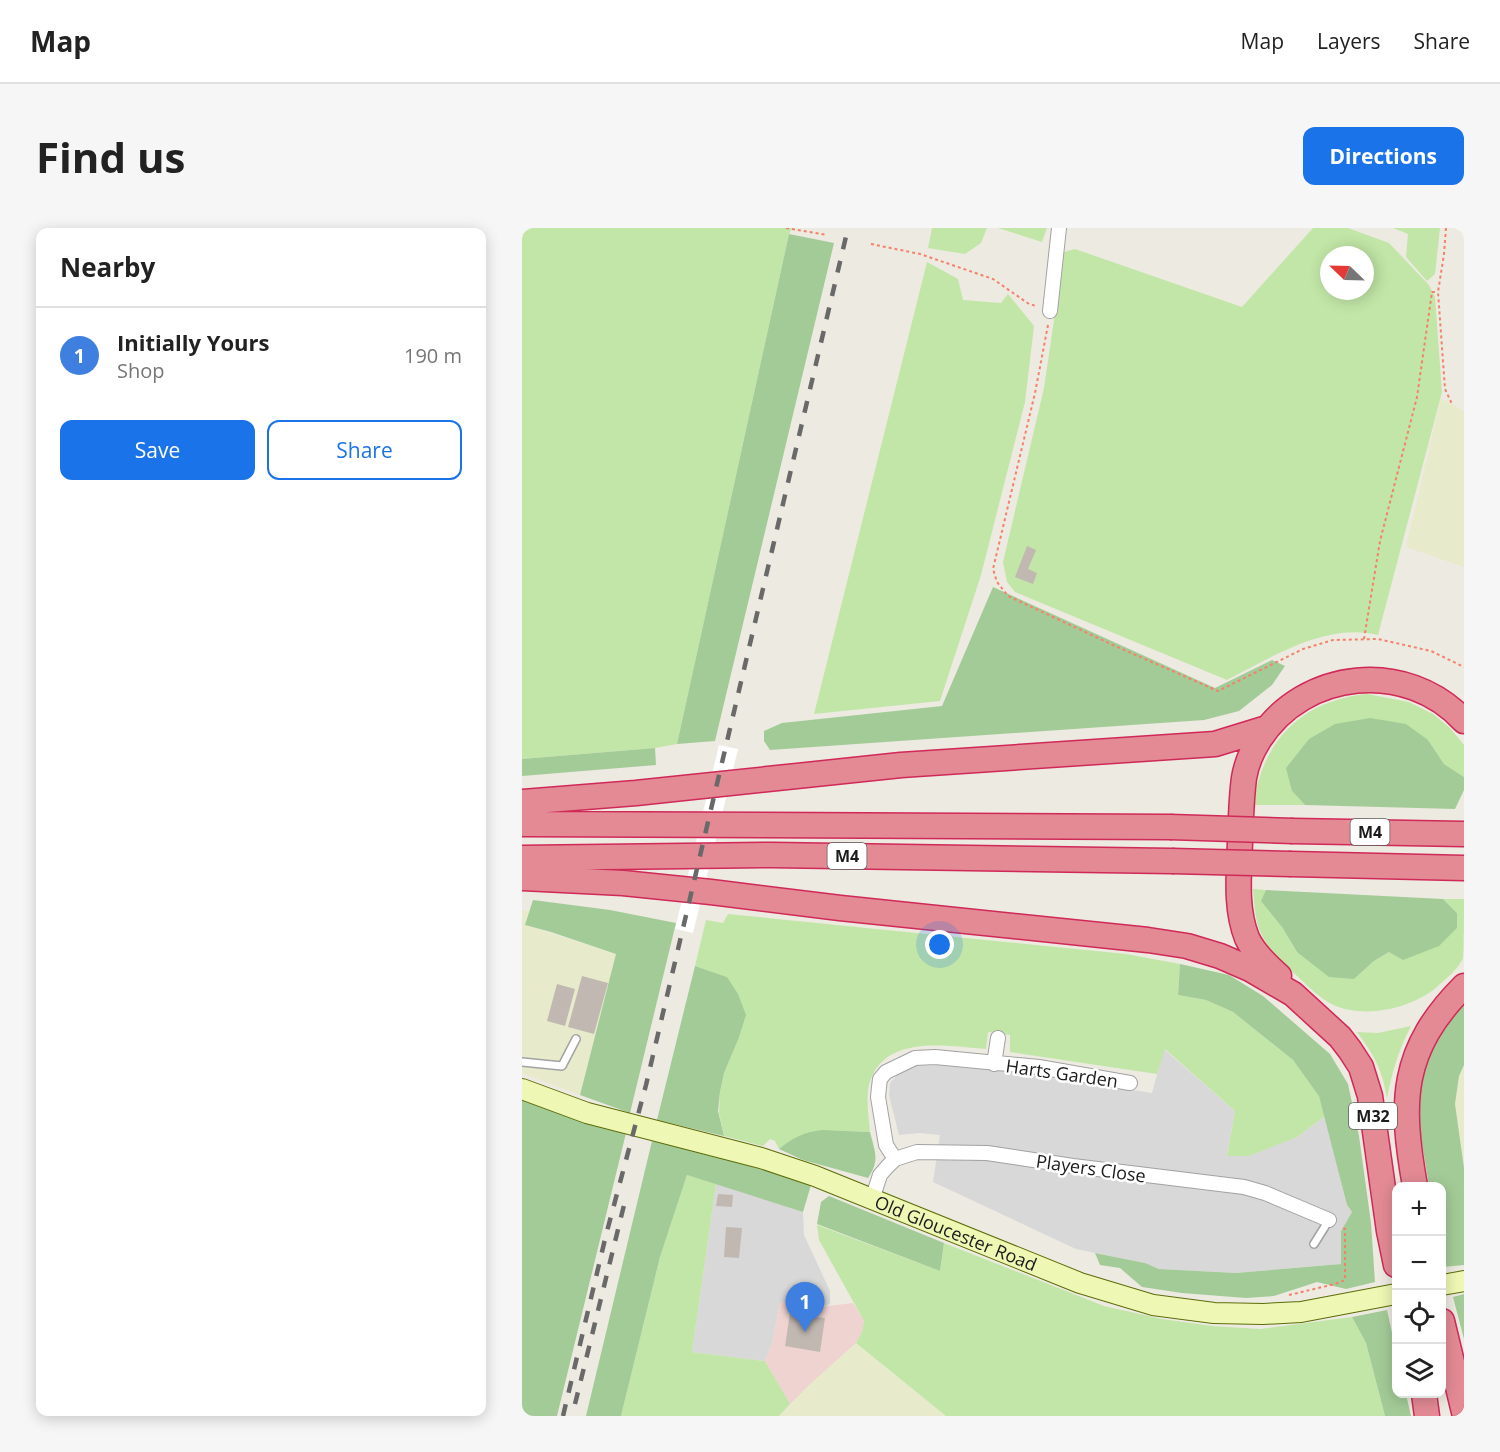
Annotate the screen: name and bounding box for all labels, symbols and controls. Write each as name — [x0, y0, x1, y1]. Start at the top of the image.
text: Map — [30, 22, 91, 60]
text: Map — [1241, 27, 1284, 55]
text: Layers — [1317, 27, 1381, 55]
text: Share — [1414, 27, 1470, 55]
button: Directions — [1303, 127, 1464, 185]
text: Find us — [36, 128, 185, 185]
north arrow — [1320, 246, 1374, 300]
text: Nearby — [60, 249, 155, 285]
text: Initially Yours — [117, 327, 269, 357]
text: 1 — [74, 342, 85, 369]
text: 190 m — [404, 342, 462, 369]
text: Shop — [117, 357, 165, 384]
button: Save — [60, 420, 255, 480]
button: Share — [267, 420, 462, 480]
road number: M4 — [1350, 819, 1390, 845]
road number: M4 — [828, 843, 866, 869]
your location — [925, 930, 954, 959]
street label: Harts Garden — [1004, 1053, 1120, 1093]
road number: M32 — [1349, 1103, 1397, 1129]
street label: Players Close — [1035, 1148, 1147, 1188]
map controls — [1392, 1182, 1446, 1398]
button: + — [1392, 1182, 1446, 1236]
street label: Old Gloucester Road — [871, 1189, 1041, 1276]
button: − — [1392, 1236, 1446, 1290]
pin: 1 — [786, 1282, 824, 1332]
button: locate — [1392, 1290, 1446, 1344]
button: layers — [1392, 1344, 1446, 1398]

